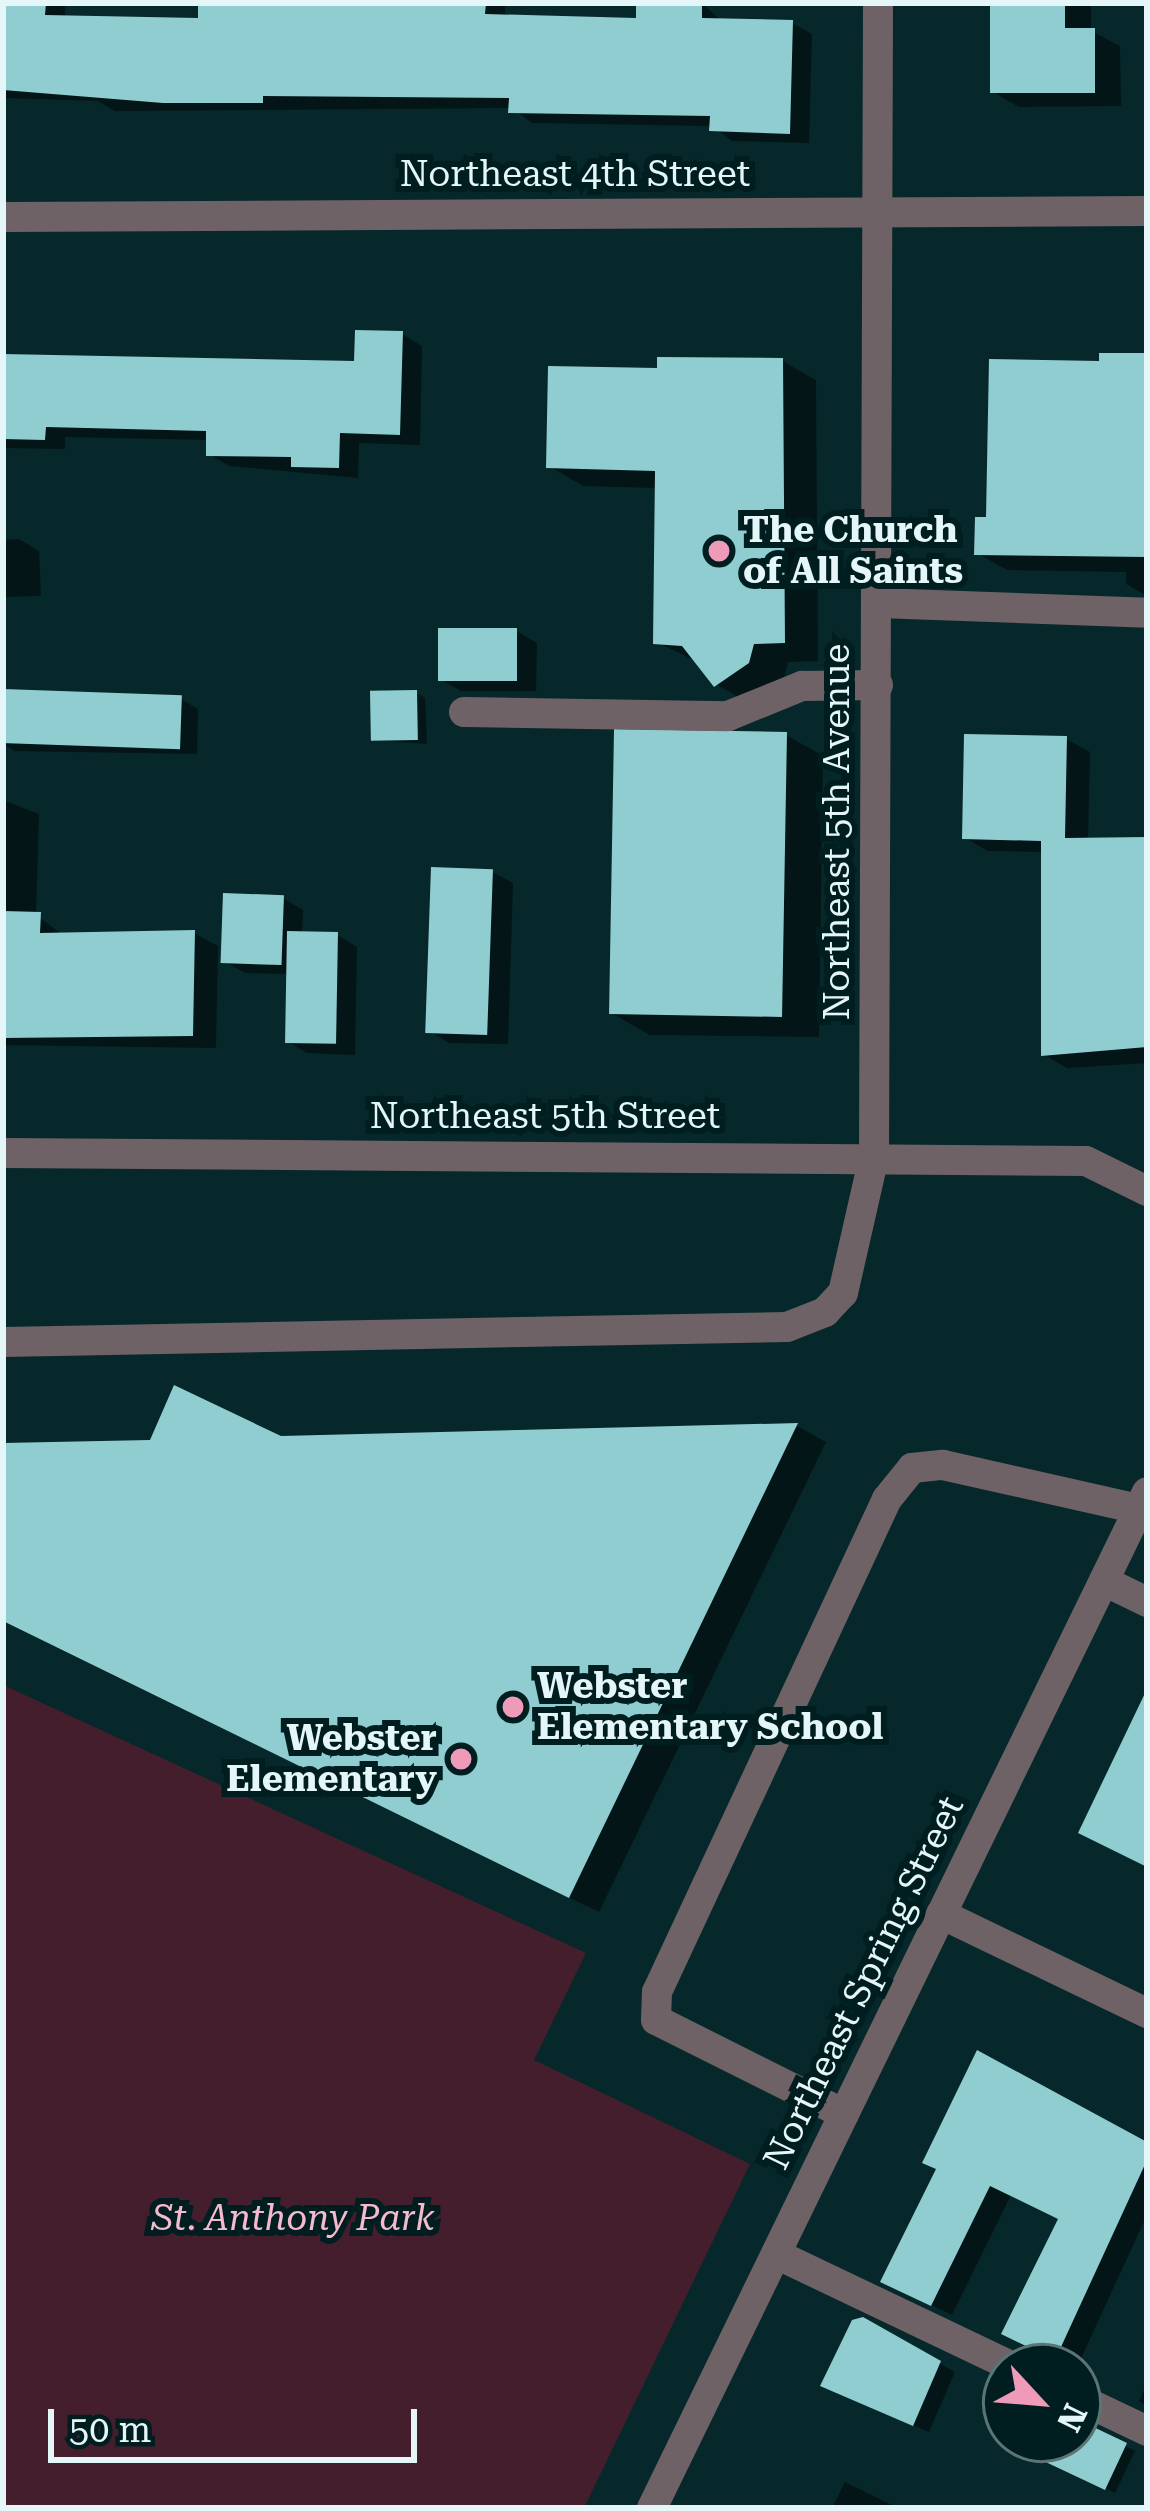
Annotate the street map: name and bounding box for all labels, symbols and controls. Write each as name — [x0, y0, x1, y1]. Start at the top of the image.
street label: Northeast 4th Street — [400, 153, 750, 197]
place label: The Church of All Saints — [743, 508, 963, 593]
marker: The Church of All Saints — [706, 538, 732, 564]
street label: Northeast 5th Avenue — [816, 644, 860, 1020]
street label: Northeast 5th Street — [370, 1095, 720, 1139]
place label: Webster Elementary School — [537, 1664, 883, 1749]
marker: Webster Elementary School — [500, 1694, 526, 1720]
place label: Webster Elementary — [226, 1716, 437, 1801]
marker: Webster Elementary — [448, 1746, 474, 1772]
street label: Northeast Spring Street — [755, 1789, 973, 2177]
park label: St. Anthony Park — [151, 2197, 435, 2241]
north arrow — [982, 2343, 1102, 2463]
scale bar — [54, 2385, 423, 2459]
text: N — [1049, 2398, 1095, 2438]
text: 50 m — [69, 2409, 151, 2451]

